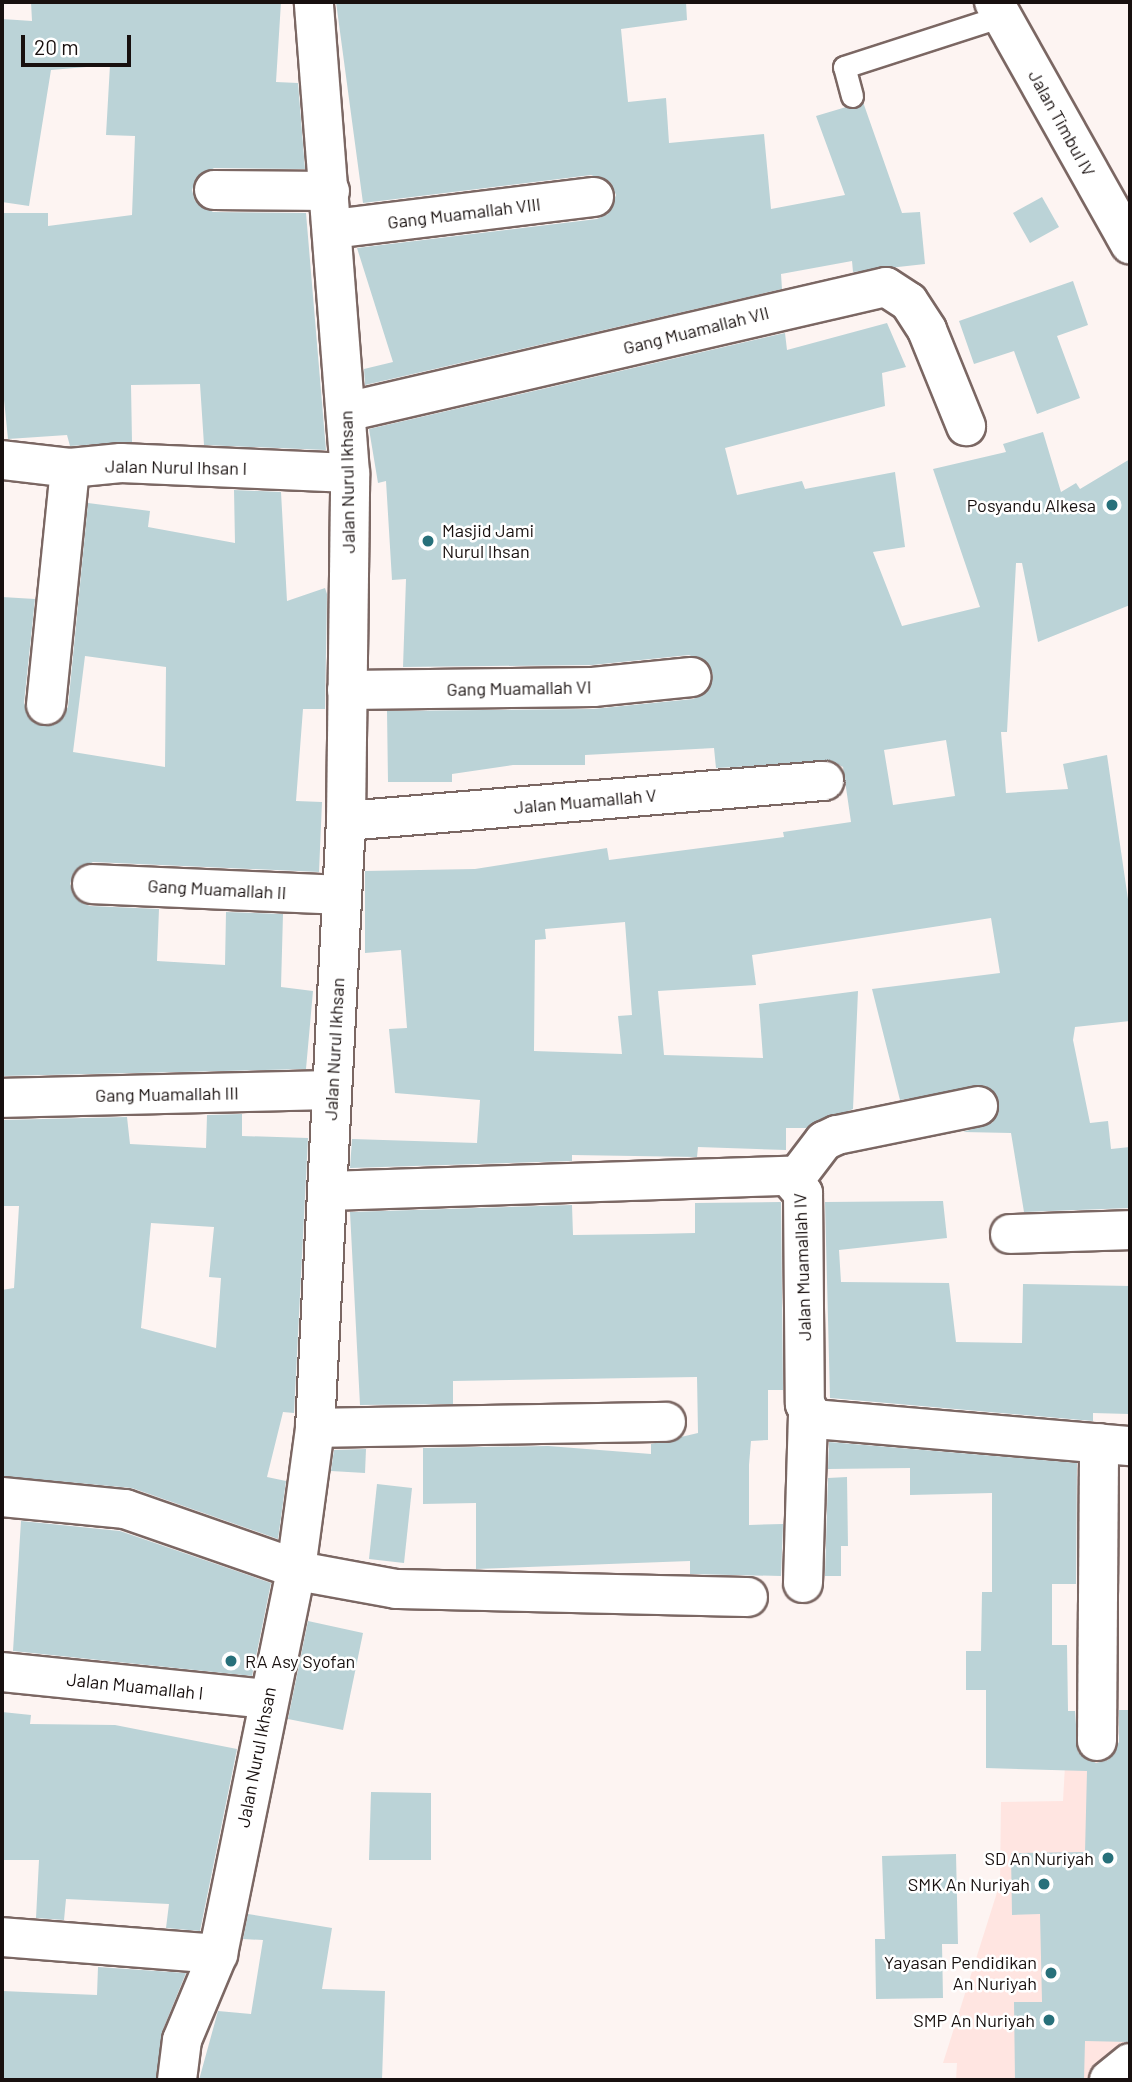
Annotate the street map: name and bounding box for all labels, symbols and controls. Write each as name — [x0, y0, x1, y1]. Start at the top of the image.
scale bar — [24, 21, 135, 65]
text: 20 m — [34, 34, 79, 59]
street label: Jalan Timbul IV — [1024, 66, 1100, 180]
street label: Gang Muamallah VIII — [386, 193, 542, 233]
street label: Gang Muamallah VII — [621, 301, 771, 359]
street label: Jalan Nurul Ikhsan — [335, 410, 359, 554]
street label: Jalan Nurul Ihsan I — [105, 455, 247, 479]
place label: Posyandu Alkesa — [967, 494, 1096, 516]
marker: Posyandu Alkesa — [1102, 495, 1122, 515]
place label: Masjid Jami Nurul Ihsan — [442, 520, 534, 562]
marker: Masjid Jami Nurul Ihsan — [420, 533, 436, 549]
street label: Gang Muamallah VI — [446, 676, 592, 700]
street label: Jalan Muamallah V — [513, 784, 657, 818]
street label: Gang Muamallah II — [147, 875, 287, 903]
street label: Jalan Nurul Ikhsan — [319, 977, 349, 1121]
street label: Gang Muamallah III — [95, 1082, 239, 1106]
street label: Jalan Muamallah IV — [789, 1193, 815, 1341]
place label: RA Asy Syofan — [245, 1650, 355, 1672]
marker: RA Asy Syofan — [223, 1653, 239, 1669]
street label: Jalan Muamallah I — [66, 1668, 204, 1704]
street label: Jalan Nurul Ikhsan — [232, 1685, 280, 1829]
place label: SD An Nuriyah — [985, 1847, 1094, 1869]
marker: SD An Nuriyah — [1100, 1850, 1116, 1866]
place label: SMK An Nuriyah — [908, 1873, 1030, 1895]
marker: SMK An Nuriyah — [1036, 1876, 1052, 1892]
place label: Yayasan Pendidikan An Nuriyah — [884, 1952, 1037, 1994]
marker: Yayasan Pendidikan An Nuriyah — [1043, 1965, 1059, 1981]
place label: SMP An Nuriyah — [913, 2009, 1035, 2031]
marker: SMP An Nuriyah — [1041, 2012, 1057, 2028]

